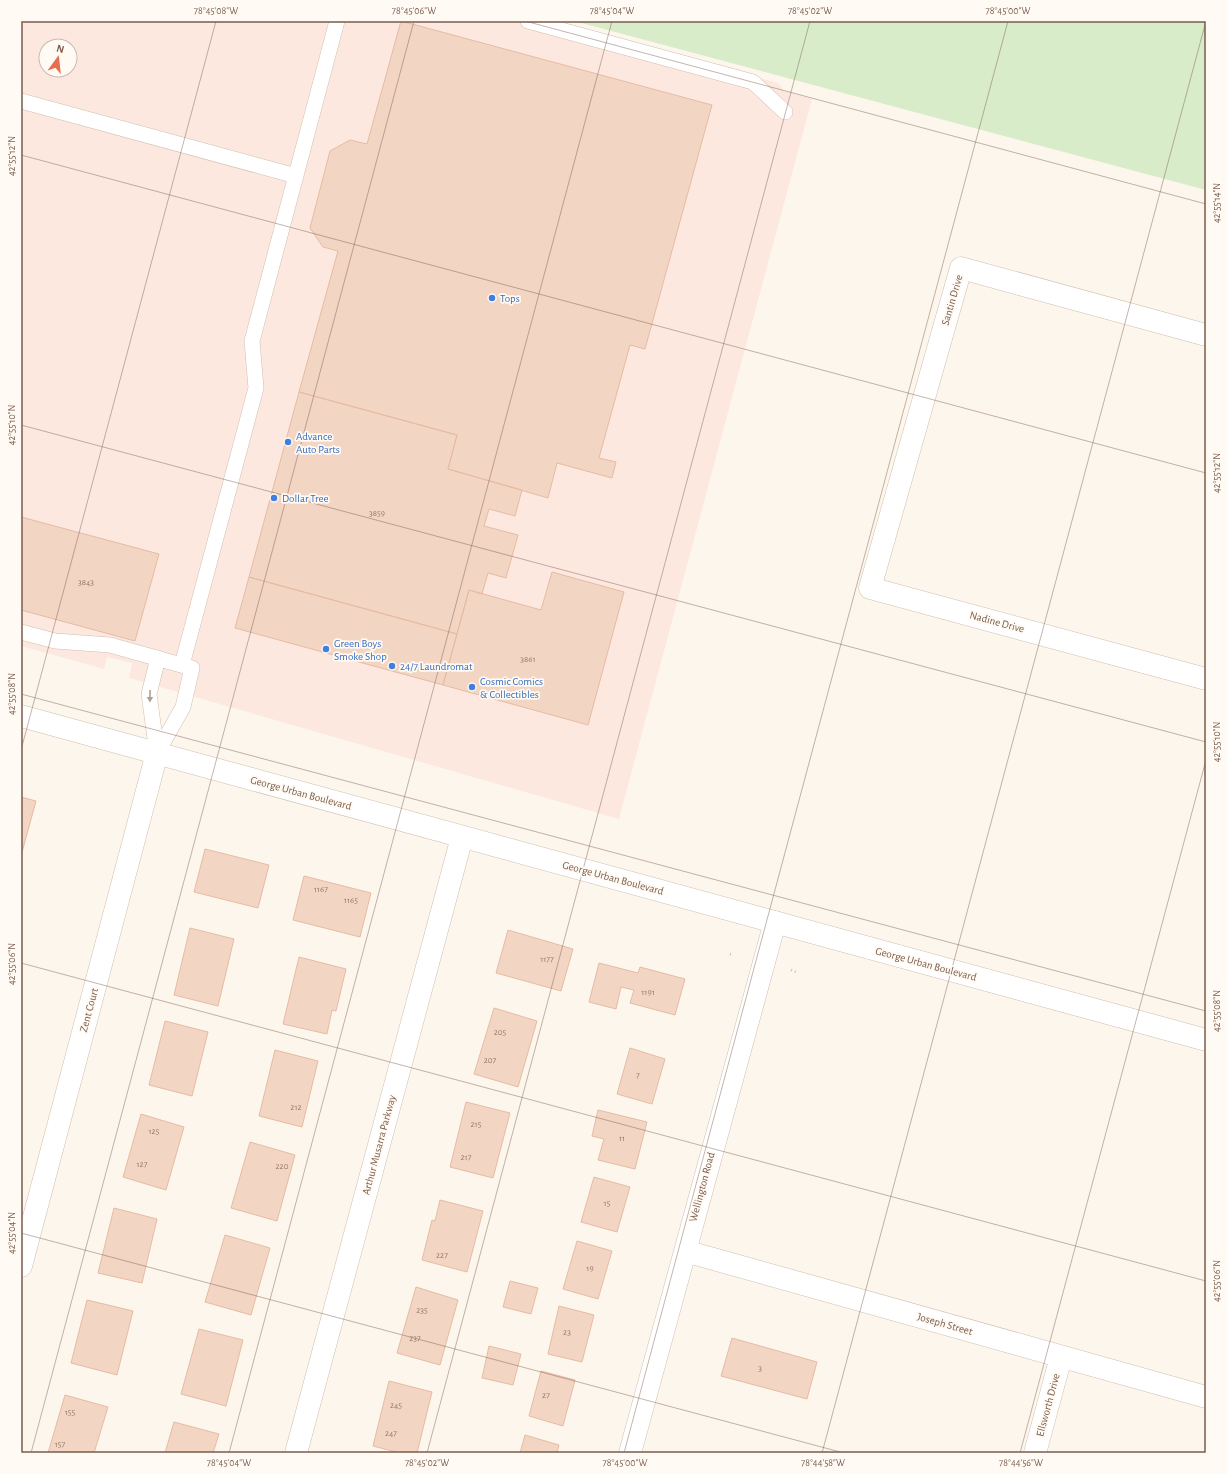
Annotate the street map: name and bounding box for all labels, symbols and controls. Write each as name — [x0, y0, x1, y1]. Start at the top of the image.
text: 78°45'08"W — [194, 6, 238, 16]
text: 78°45'06"W — [392, 6, 436, 16]
text: 78°45'04"W — [590, 6, 634, 16]
text: 78°45'02"W — [788, 6, 832, 16]
text: 78°45'00"W — [986, 6, 1031, 16]
north arrow — [38, 38, 78, 78]
text: N — [55, 43, 66, 55]
text: 42°55'12"N — [7, 136, 17, 176]
text: 42°55'14"N — [1212, 183, 1222, 223]
street label: Santin Drive — [940, 273, 964, 327]
marker: Tops — [487, 293, 497, 303]
place label: Tops — [500, 293, 520, 304]
text: 42°55'10"N — [7, 405, 17, 445]
place label: Advance Auto Parts — [296, 431, 340, 455]
marker: Advance Auto Parts — [283, 437, 293, 447]
text: 42°55'12"N — [1212, 453, 1222, 493]
marker: Dollar Tree — [269, 493, 279, 503]
place label: Dollar Tree — [282, 493, 329, 504]
house number: 3859 — [369, 509, 385, 518]
house number: 3843 — [78, 578, 94, 587]
street label: Nadine Drive — [968, 609, 1026, 635]
place label: Green Boys Smoke Shop — [334, 638, 387, 662]
marker: Green Boys Smoke Shop — [321, 644, 331, 654]
house number: 3861 — [520, 655, 536, 664]
marker: 24/7 Laundromat — [387, 661, 397, 671]
place label: 24/7 Laundromat — [400, 661, 473, 672]
text: 42°55'08"N — [7, 673, 17, 715]
place label: Cosmic Comics & Collectibles — [480, 676, 543, 700]
marker: Cosmic Comics & Collectibles — [467, 682, 477, 692]
one-way arrow — [147, 690, 153, 703]
text: 42°55'10"N — [1212, 722, 1222, 762]
street label: George Urban Boulevard — [249, 774, 353, 812]
street label: George Urban Boulevard — [561, 859, 665, 897]
house number: 1167 — [314, 885, 328, 894]
house number: 1165 — [344, 896, 358, 905]
text: 42°55'06"N — [7, 943, 17, 985]
street label: George Urban Boulevard — [874, 945, 978, 983]
house number: 1177 — [540, 955, 554, 964]
street label: Zent Court — [78, 986, 100, 1033]
house number: 1191 — [641, 988, 655, 997]
text: 42°55'08"N — [1212, 990, 1222, 1032]
house number: 205 — [494, 1028, 507, 1037]
house number: 207 — [484, 1056, 497, 1065]
house number: 7 — [636, 1071, 640, 1080]
street label: Arthur Musarra Parkway — [360, 1094, 398, 1196]
house number: 212 — [290, 1103, 302, 1112]
house number: 215 — [471, 1120, 482, 1129]
house number: 125 — [149, 1127, 160, 1136]
house number: 11 — [619, 1134, 625, 1143]
street label: Wellington Road — [687, 1151, 717, 1223]
house number: 217 — [461, 1153, 472, 1162]
house number: 127 — [137, 1160, 148, 1169]
house number: 220 — [276, 1162, 289, 1171]
house number: 15 — [604, 1199, 611, 1208]
text: 42°55'04"N — [7, 1212, 17, 1254]
house number: 227 — [436, 1251, 448, 1260]
text: 42°55'06"N — [1212, 1260, 1222, 1302]
house number: 19 — [586, 1264, 594, 1273]
house number: 235 — [416, 1306, 428, 1315]
street label: Joseph Street — [916, 1311, 974, 1337]
house number: 23 — [563, 1328, 571, 1337]
house number: 237 — [409, 1334, 421, 1343]
house number: 3 — [758, 1364, 762, 1373]
street label: Ellsworth Drive — [1034, 1372, 1062, 1438]
house number: 27 — [542, 1391, 550, 1400]
house number: 245 — [390, 1401, 402, 1410]
house number: 155 — [65, 1408, 76, 1417]
house number: 247 — [385, 1429, 397, 1438]
house number: 157 — [55, 1440, 66, 1449]
text: 78°45'04"W — [207, 1458, 251, 1468]
text: 78°45'02"W — [405, 1458, 449, 1468]
text: 78°45'00"W — [603, 1458, 648, 1468]
text: 78°44'58"W — [801, 1458, 845, 1468]
text: 78°44'56"W — [999, 1458, 1043, 1468]

